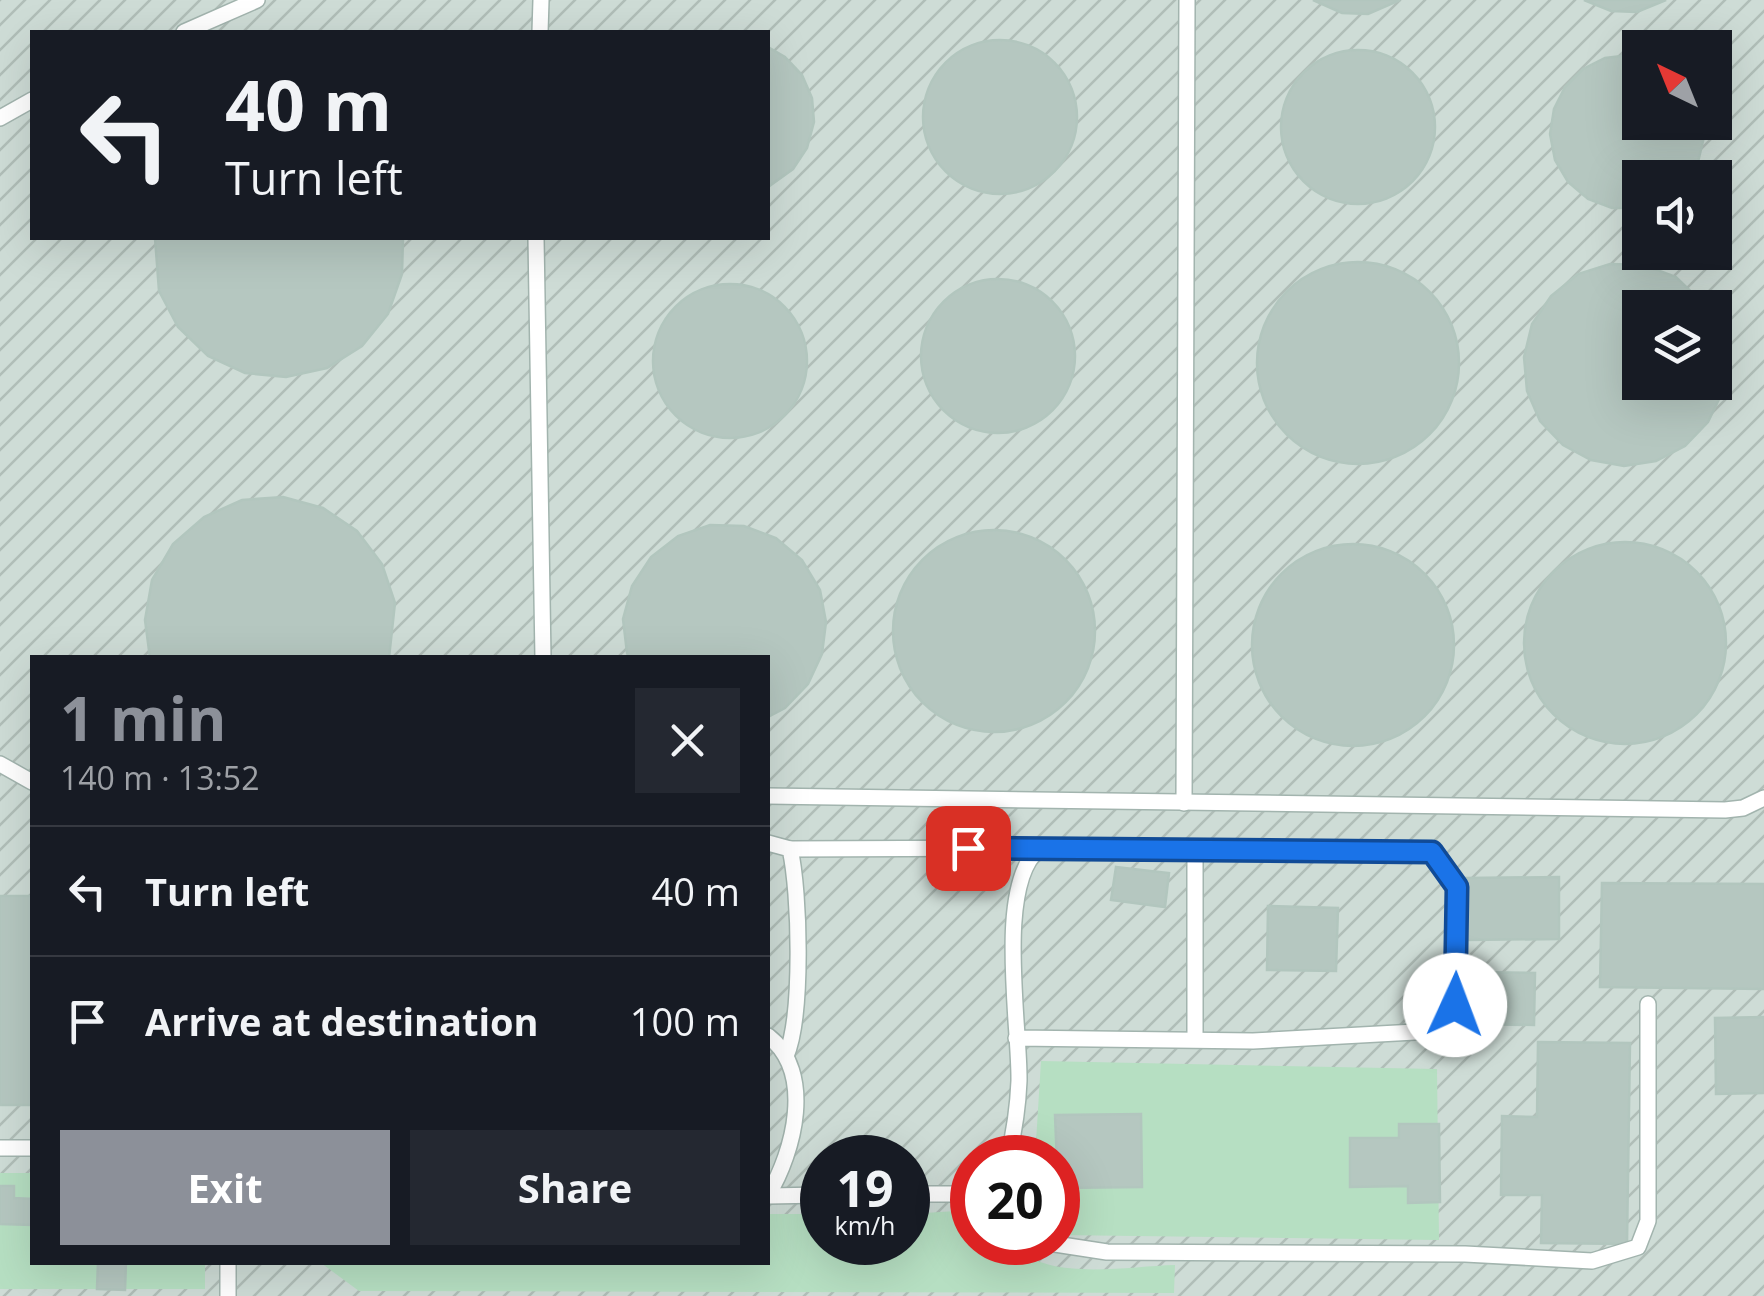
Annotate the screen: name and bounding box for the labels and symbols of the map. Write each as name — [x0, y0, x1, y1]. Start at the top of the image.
north arrow — [1622, 30, 1732, 140]
pin — [926, 806, 1011, 891]
position arrow — [1403, 953, 1507, 1057]
speed limit sign: 20 — [950, 1135, 1080, 1265]

